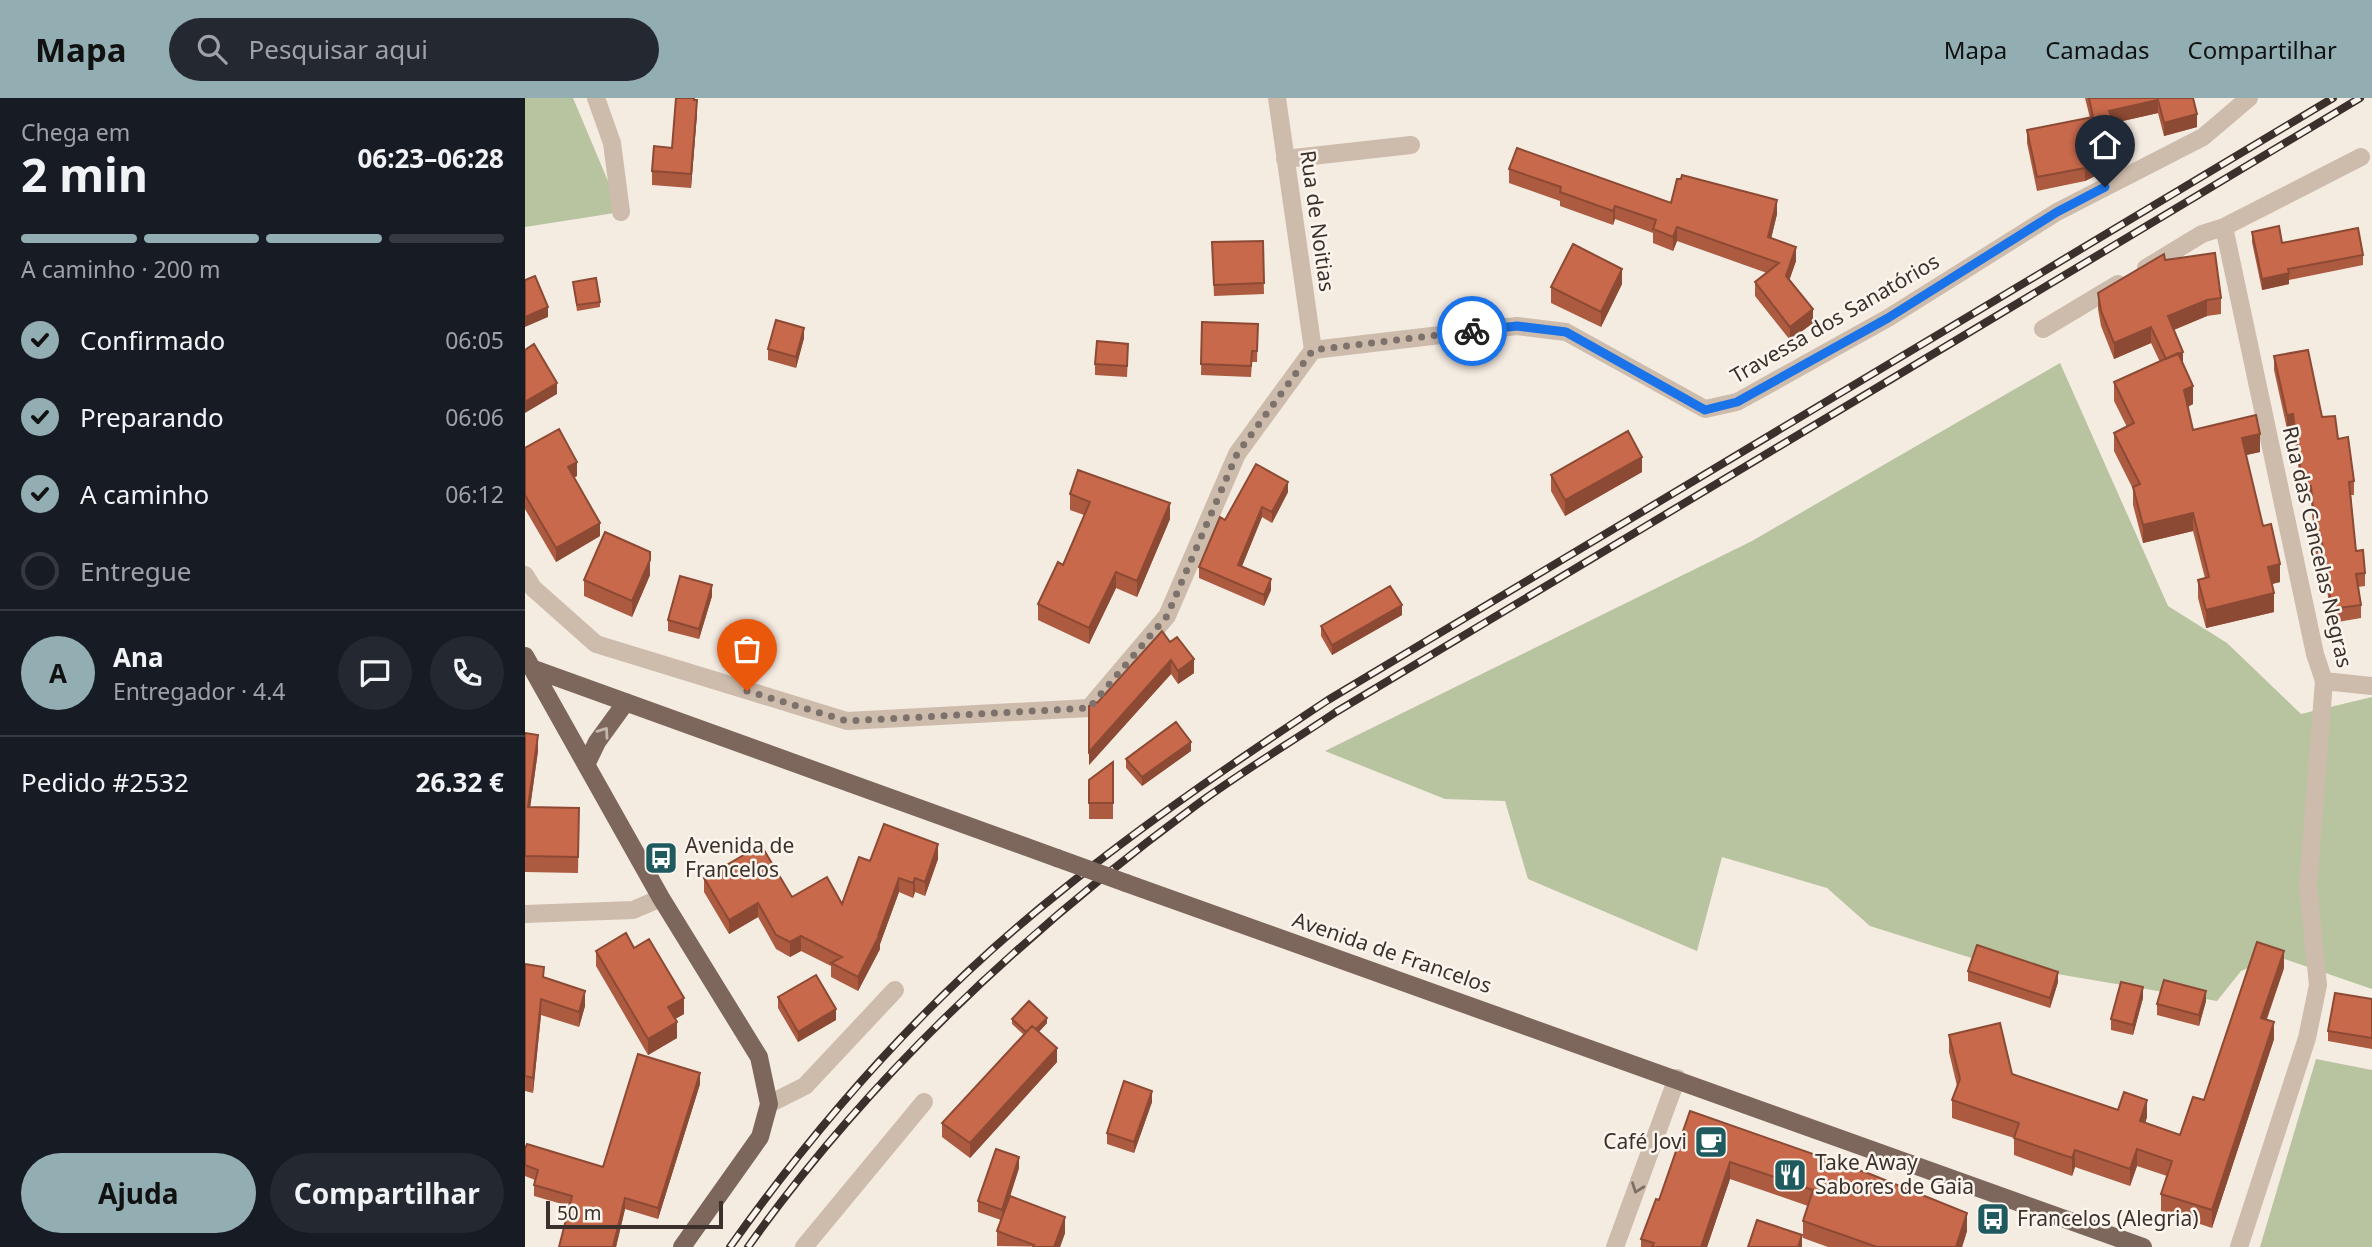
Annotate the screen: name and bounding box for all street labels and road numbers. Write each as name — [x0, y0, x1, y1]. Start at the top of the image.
street label: Rua de Noitias — [1294, 148, 1342, 293]
street label: Travessa dos Sanatórios — [1725, 247, 1944, 389]
street label: Rua das Cancelas Negras — [2277, 423, 2359, 670]
street label: Avenida de Francelos — [1289, 905, 1496, 999]

